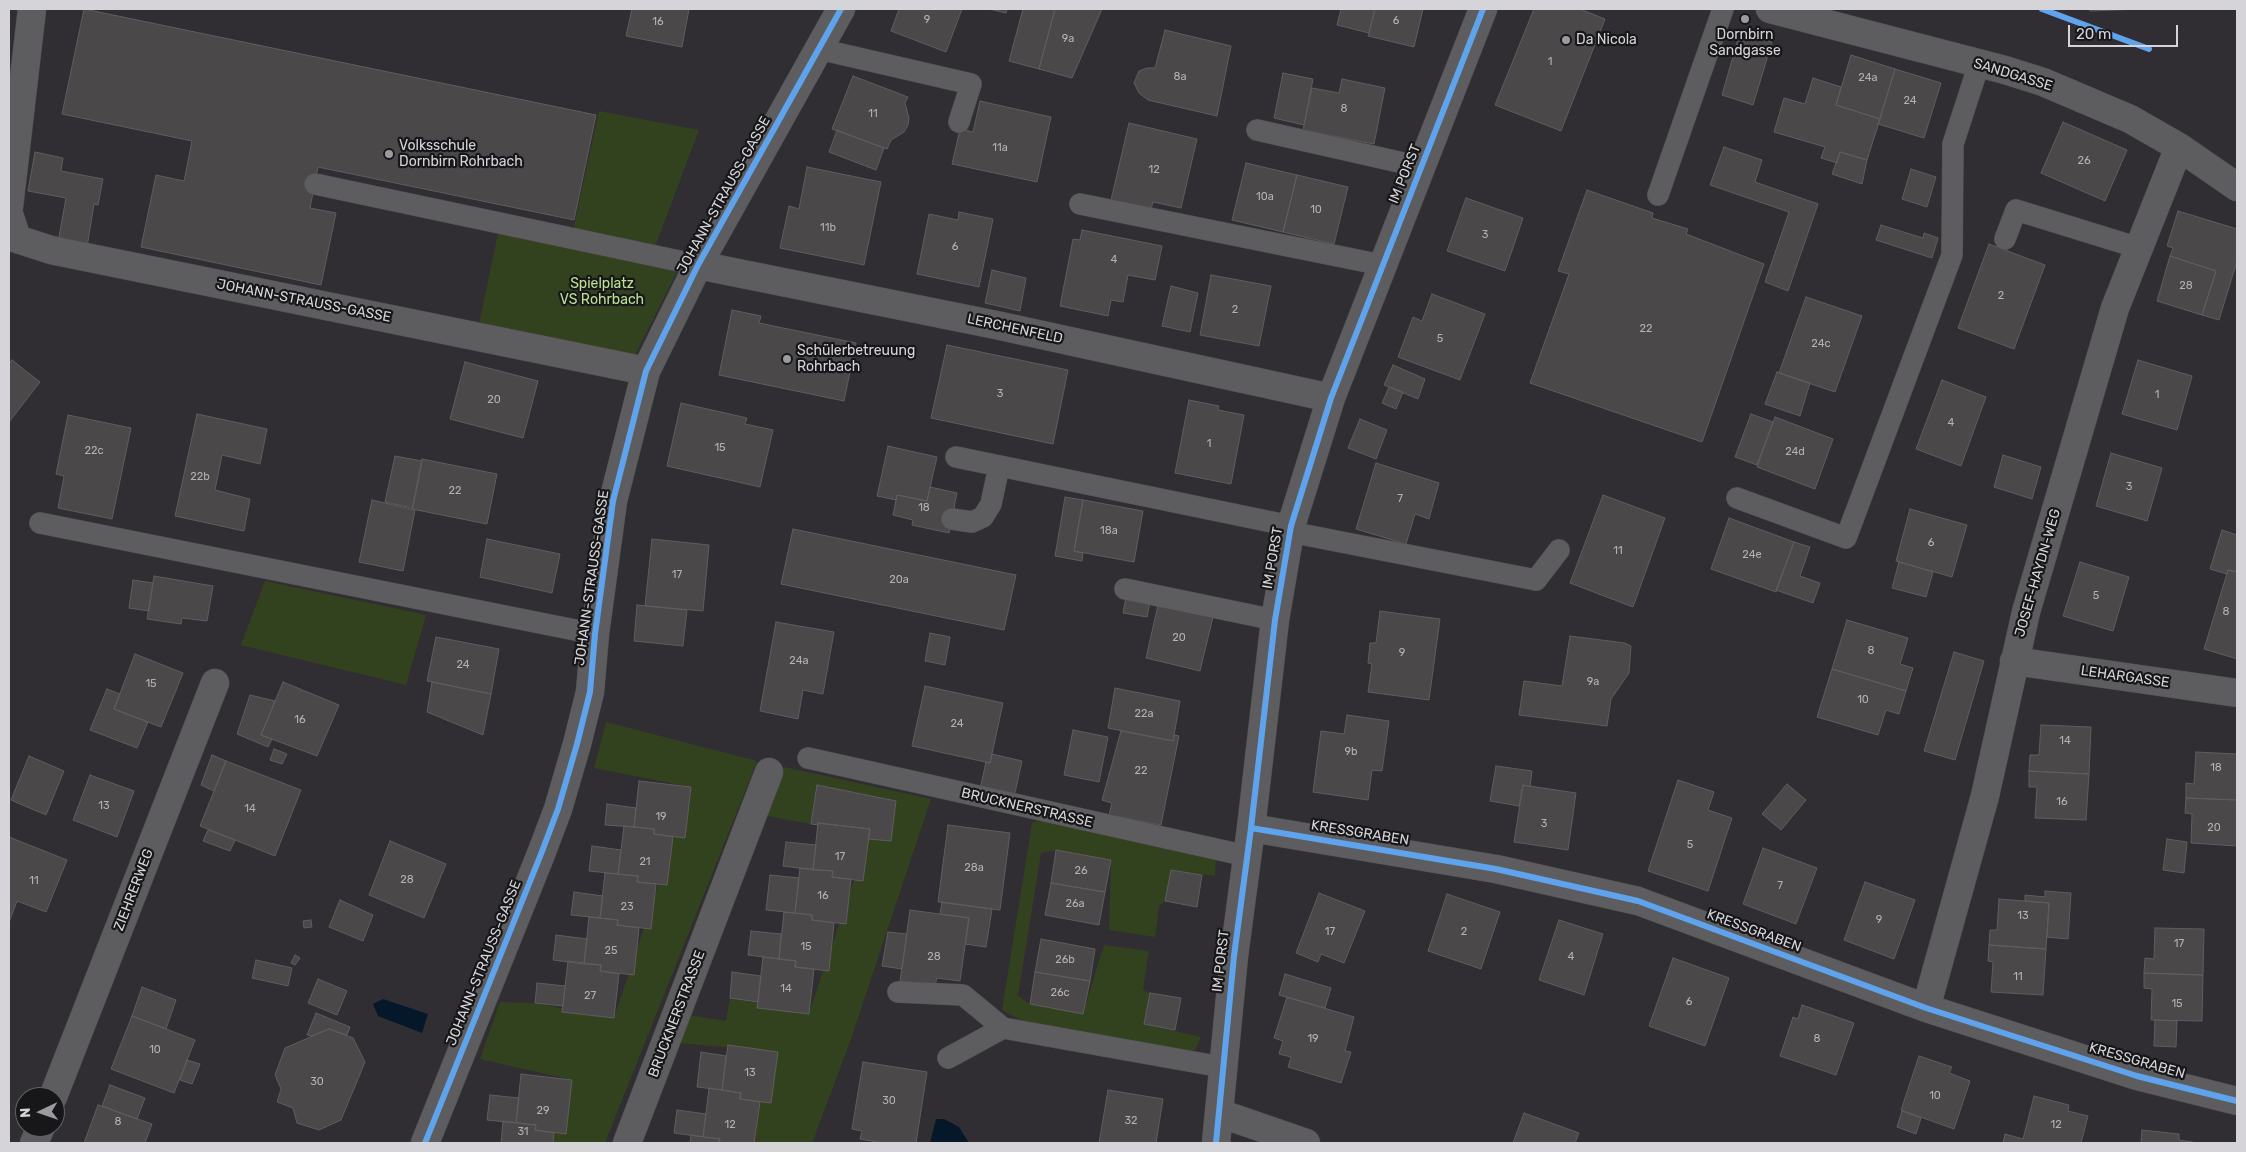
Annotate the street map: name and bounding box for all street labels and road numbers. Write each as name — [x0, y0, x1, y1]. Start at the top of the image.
street label: SANDGASSE — [1971, 55, 2055, 95]
street label: JOHANN-STRAUSS-GASSE — [674, 113, 774, 277]
street label: IM PORST — [1385, 142, 1425, 206]
street label: JOHANN-STRAUSS-GASSE — [215, 276, 393, 326]
street label: LERCHENFELD — [966, 311, 1064, 347]
street label: JOHANN-STRAUSS-GASSE — [571, 489, 613, 667]
street label: JOSEF-HAYDN-WEG — [2012, 507, 2064, 639]
street label: IM PORST — [1259, 526, 1287, 590]
street label: LEHARGASSE — [2080, 662, 2170, 692]
street label: BRUCKNERSTRASSE — [960, 785, 1094, 831]
street label: KRESSGRABEN — [1310, 817, 1410, 849]
street label: ZIEHRERWEG — [111, 847, 157, 933]
street label: JOHANN-STRAUSS-GASSE — [443, 878, 525, 1048]
street label: KRESSGRABEN — [1705, 906, 1803, 956]
street label: IM PORST — [1209, 929, 1233, 993]
street label: BRUCKNERSTRASSE — [645, 948, 709, 1080]
street label: KRESSGRABEN — [2087, 1039, 2187, 1083]

